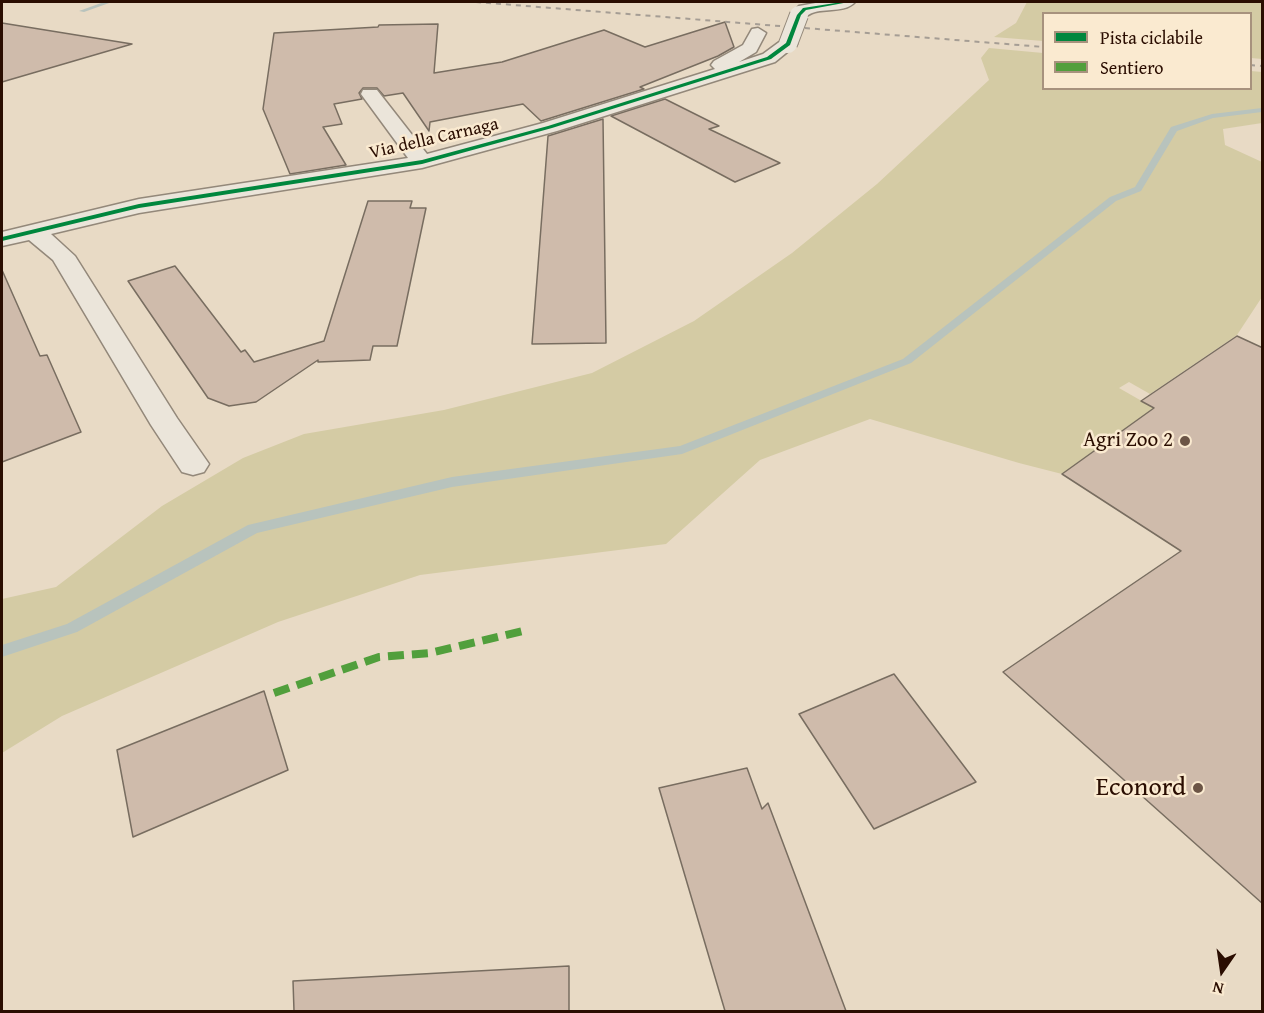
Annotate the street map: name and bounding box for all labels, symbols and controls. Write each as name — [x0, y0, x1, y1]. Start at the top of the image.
legend — [1042, 12, 1252, 90]
text: Pista ciclabile — [1100, 24, 1203, 51]
text: Sentiero — [1100, 54, 1164, 81]
street label: Via della Carnaga — [367, 114, 501, 164]
place label: Agri Zoo 2 — [1083, 428, 1173, 454]
marker: Agri Zoo 2 — [1178, 434, 1192, 448]
place label: Econord — [1096, 772, 1186, 804]
marker: Econord — [1191, 781, 1205, 795]
north arrow — [1192, 941, 1252, 1001]
text: N — [1210, 976, 1226, 1001]

